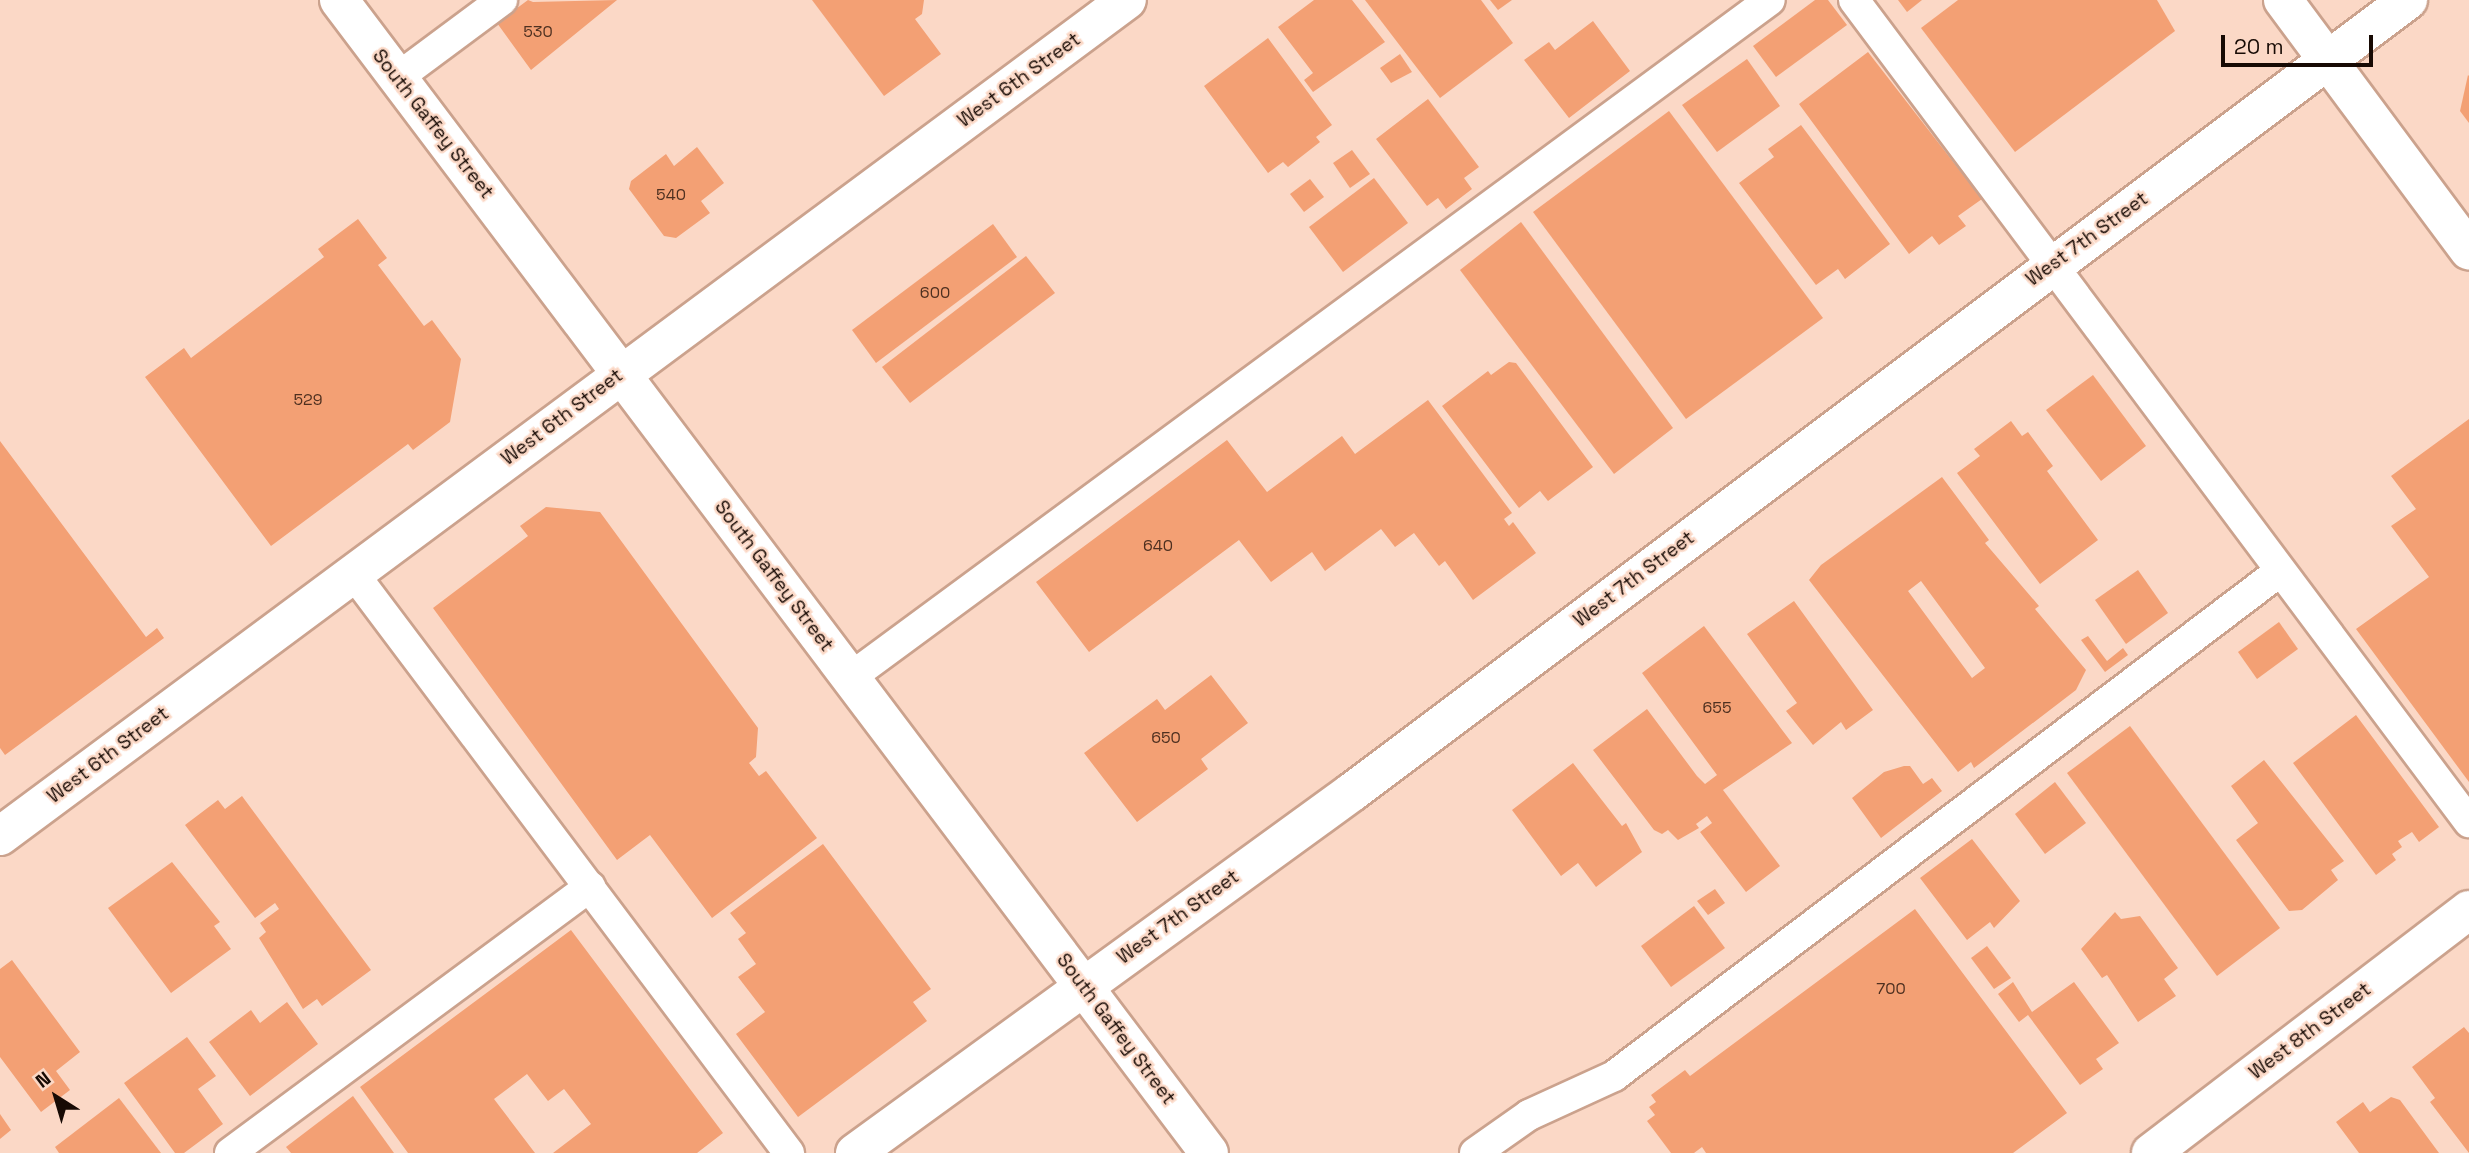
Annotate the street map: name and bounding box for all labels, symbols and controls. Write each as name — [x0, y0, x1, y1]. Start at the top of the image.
scale bar — [2224, 21, 2376, 65]
house number: 530 — [523, 22, 553, 42]
street label: West 6th Street — [953, 28, 1085, 132]
text: 20 m — [2234, 33, 2284, 60]
street label: South Gaffey Street — [368, 45, 498, 203]
house number: 540 — [656, 185, 686, 205]
street label: West 7th Street — [2022, 187, 2152, 291]
house number: 600 — [920, 283, 950, 303]
street label: West 6th Street — [497, 364, 627, 470]
house number: 529 — [294, 390, 322, 410]
street label: South Gaffey Street — [710, 496, 838, 656]
street label: West 7th Street — [1569, 526, 1699, 632]
house number: 640 — [1143, 536, 1173, 556]
house number: 655 — [1703, 698, 1731, 718]
street label: West 6th Street — [43, 702, 173, 808]
house number: 650 — [1151, 728, 1181, 748]
street label: West 7th Street — [1113, 865, 1243, 969]
street label: South Gaffey Street — [1052, 949, 1180, 1109]
street label: West 8th Street — [2245, 978, 2375, 1084]
house number: 700 — [1876, 979, 1906, 999]
north arrow — [21, 1062, 91, 1132]
text: N — [30, 1066, 56, 1094]

